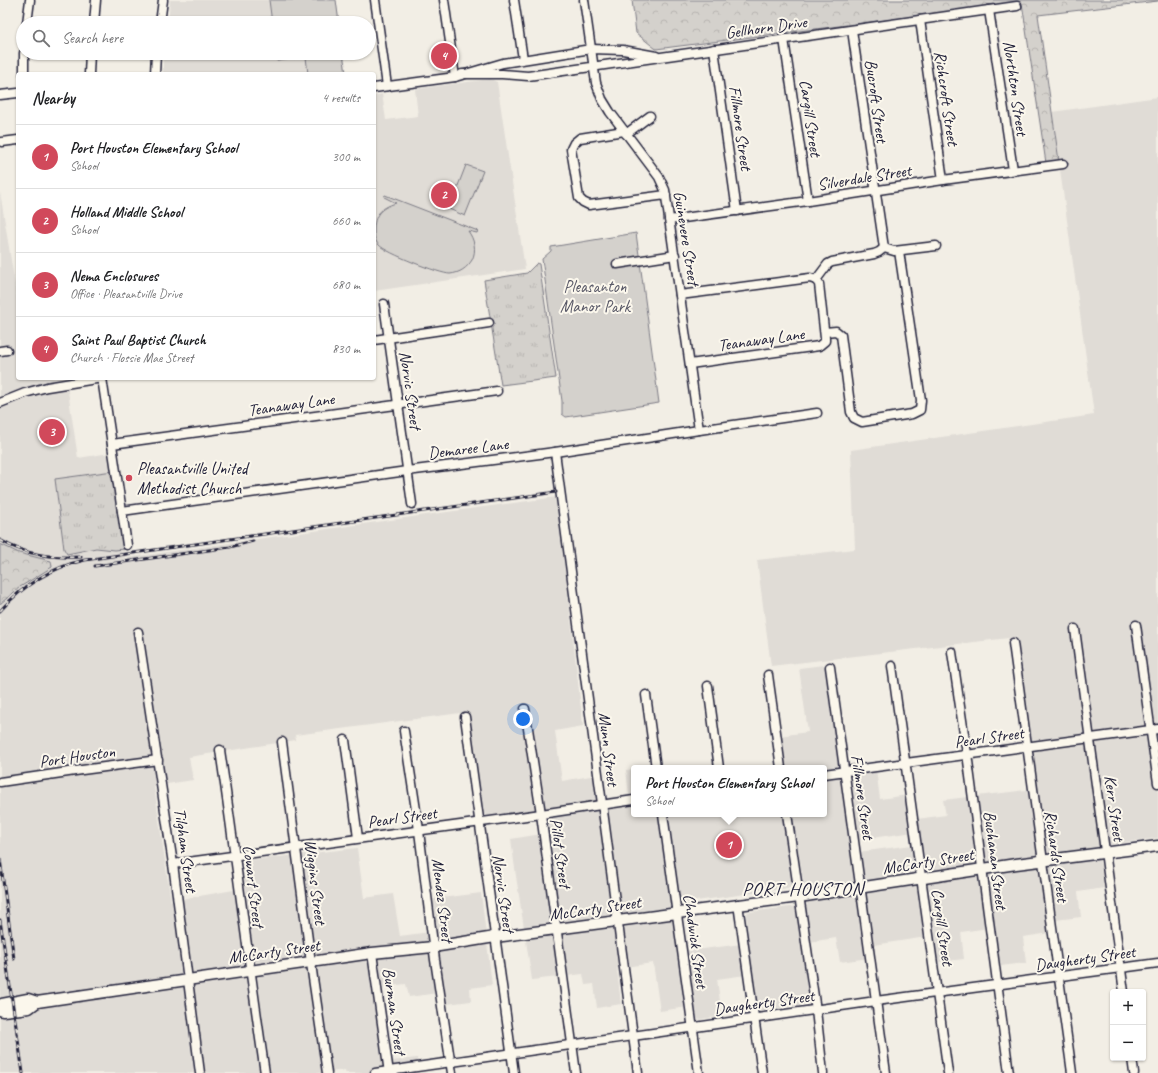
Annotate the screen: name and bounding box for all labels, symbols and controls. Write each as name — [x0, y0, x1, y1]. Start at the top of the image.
street label: Gellhorn Drive — [724, 11, 809, 44]
search box — [16, 16, 376, 60]
icon: search — [30, 27, 52, 49]
text: Search here — [62, 29, 123, 48]
street label: Northton Street — [998, 39, 1033, 139]
pin: 4 — [431, 41, 457, 71]
street label: Richcroft Street — [929, 49, 964, 149]
street label: Bucroft Street — [860, 58, 893, 146]
street label: Cargill Street — [795, 78, 827, 160]
street label: Fillmore Street — [724, 85, 757, 174]
text: Nearby — [32, 88, 75, 109]
text: 4 results — [322, 90, 360, 106]
text: Port Houston Elementary School — [70, 139, 237, 158]
text: 1 — [42, 149, 48, 165]
text: 300 m — [332, 149, 360, 165]
text: School — [70, 158, 98, 174]
street label: Silverdale Street — [816, 159, 915, 195]
pin: 2 — [431, 180, 457, 210]
street label: Guinevere Street — [669, 190, 705, 289]
text: Holland Middle School — [70, 203, 183, 222]
text: 2 — [42, 213, 48, 229]
text: 660 m — [332, 213, 360, 229]
text: School — [70, 222, 98, 238]
text: Nema Enclosures — [70, 267, 158, 286]
park label: Pleasanton Manor Park — [560, 276, 632, 317]
text: 3 — [42, 277, 48, 293]
text: 680 m — [332, 277, 360, 293]
text: Office · Pleasantville Drive — [70, 286, 182, 302]
street label: Teanaway Lane — [717, 323, 807, 356]
text: Saint Paul Baptist Church — [70, 331, 206, 350]
text: 4 — [42, 341, 48, 357]
text: 830 m — [332, 341, 360, 357]
text: Church · Flossie Mae Street — [70, 350, 193, 366]
street label: Norvic Street — [395, 350, 427, 433]
street label: Teanaway Lane — [247, 388, 337, 421]
pin: 3 — [39, 417, 65, 447]
street label: Demaree Lane — [427, 433, 511, 464]
place label: Pleasantville United Methodist Church — [137, 458, 250, 499]
marker: Pleasantville United Methodist Church — [124, 473, 134, 483]
your location — [513, 709, 533, 729]
street label: Munn Street — [594, 711, 624, 790]
street label: Pearl Street — [953, 722, 1027, 753]
street label: Port Houston — [38, 741, 117, 772]
street label: Fillmore Street — [846, 754, 879, 843]
popup — [631, 765, 827, 817]
text: Port Houston Elementary School — [645, 774, 813, 793]
street label: Kerr Street — [1099, 774, 1130, 845]
text: School — [645, 793, 673, 809]
street label: Pearl Street — [366, 802, 440, 833]
street label: Tilgham Street — [169, 807, 202, 896]
street label: Richards Street — [1040, 809, 1074, 906]
street label: Buchanan Street — [979, 810, 1012, 913]
street label: Pillot Street — [545, 817, 576, 891]
pin: 1 — [716, 830, 742, 860]
street label: Wiggins Street — [300, 838, 331, 928]
street label: Cowart Street — [238, 844, 269, 931]
street label: McCarty Street — [881, 844, 977, 879]
street label: Norvic Street — [488, 853, 520, 936]
street label: Mendez Street — [427, 857, 458, 945]
district label: PORT HOUSTON — [742, 877, 865, 901]
street label: Cargill Street — [927, 887, 959, 969]
street label: McCarty Street — [548, 891, 644, 925]
street label: Chadwick Street — [678, 893, 713, 992]
street label: McCarty Street — [227, 934, 323, 968]
street label: Daugherty Street — [1034, 941, 1139, 976]
street label: Burman Street — [378, 966, 411, 1058]
street label: Daugherty Street — [713, 985, 818, 1020]
map controls — [1110, 989, 1146, 1061]
button: + — [1110, 989, 1146, 1025]
button: − — [1110, 1025, 1146, 1061]

